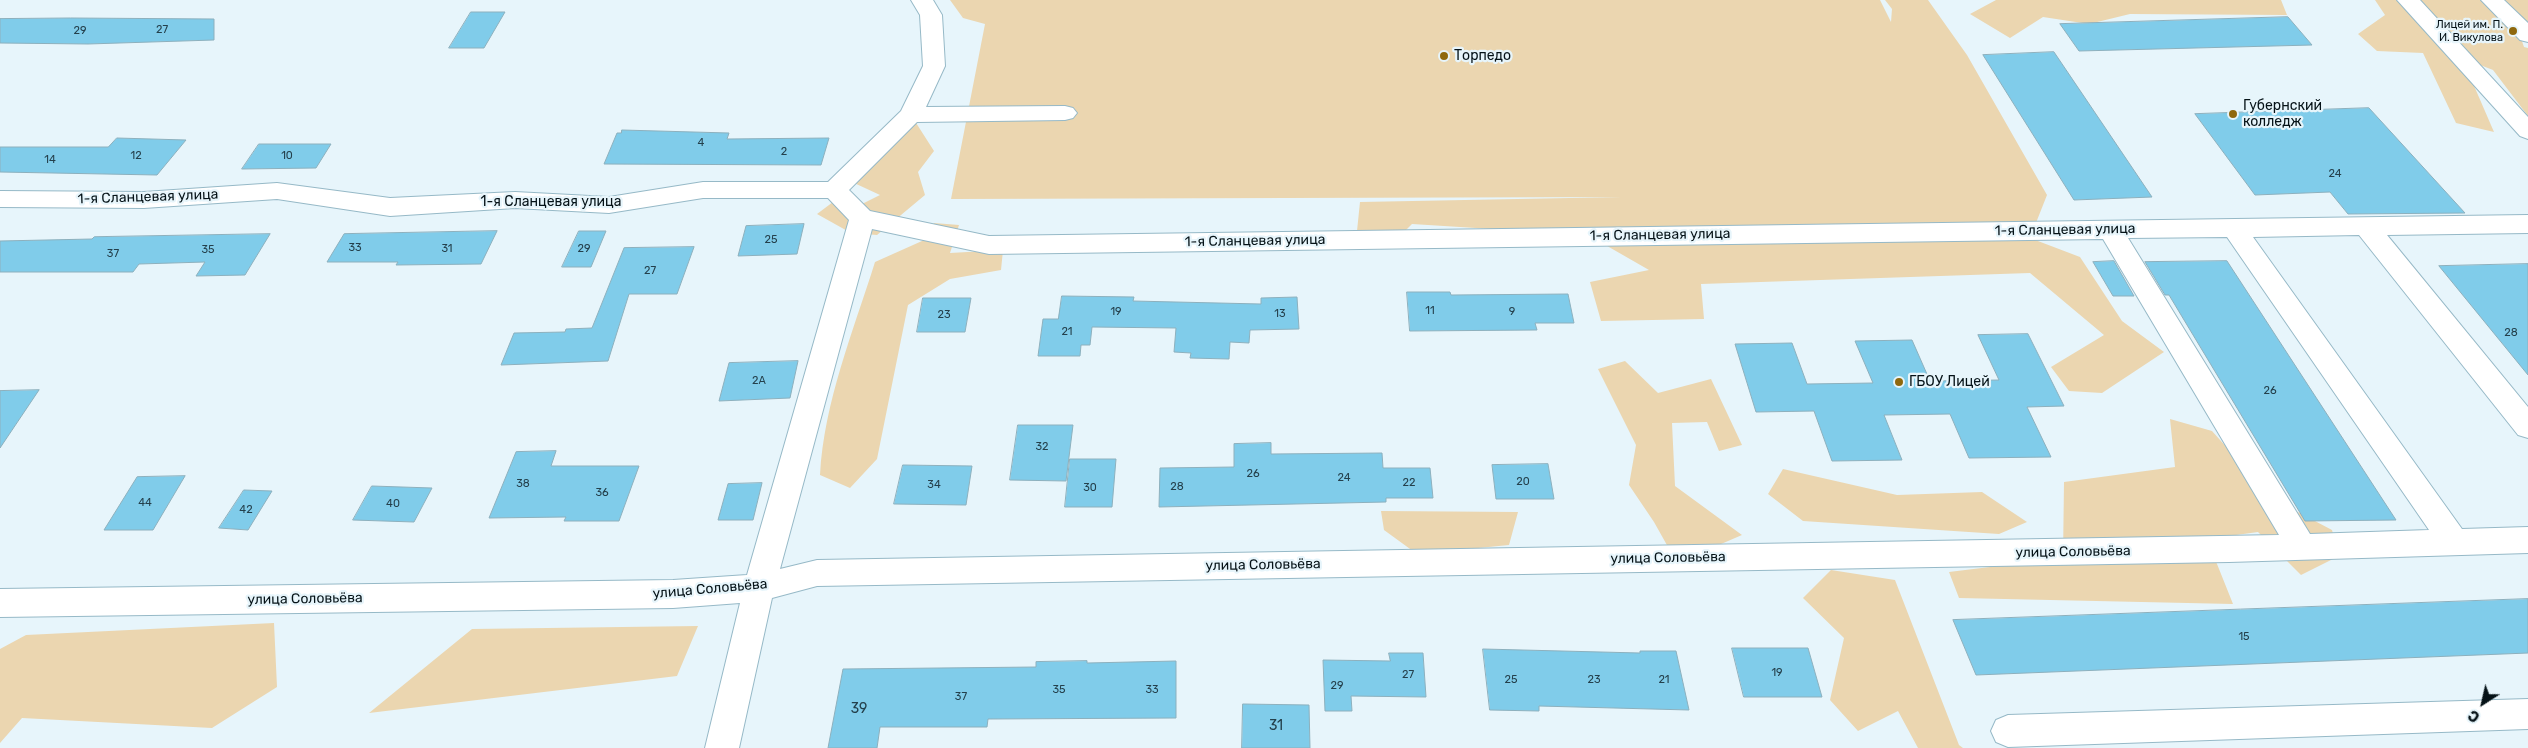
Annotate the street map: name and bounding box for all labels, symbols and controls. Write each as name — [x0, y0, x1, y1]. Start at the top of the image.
place label: Лицей им. П. И. Викулова — [2436, 18, 2503, 44]
house number: 27 — [156, 23, 168, 37]
house number: 29 — [74, 24, 86, 38]
marker: Лицей им. П. И. Викулова — [2507, 25, 2519, 37]
place label: Торпедо — [1454, 48, 1511, 64]
marker: Торпедо — [1438, 50, 1450, 62]
place label: Губернский колледж — [2243, 98, 2322, 130]
marker: Губернский колледж — [2227, 108, 2239, 120]
house number: 4 — [698, 136, 704, 150]
house number: 2 — [781, 145, 787, 159]
house number: 12 — [130, 149, 142, 163]
house number: 10 — [281, 149, 293, 163]
house number: 14 — [44, 153, 56, 167]
house number: 24 — [2328, 167, 2342, 181]
street label: 1-я Сланцевая улица — [77, 186, 219, 208]
street label: 1-я Сланцевая улица — [481, 194, 621, 210]
street label: 1-я Сланцевая улица — [1994, 220, 2136, 240]
street label: 1-я Сланцевая улица — [1589, 225, 1731, 245]
street label: 1-я Сланцевая улица — [1184, 231, 1326, 251]
house number: 25 — [765, 233, 777, 247]
house number: 33 — [348, 241, 362, 255]
house number: 31 — [441, 242, 453, 256]
house number: 29 — [578, 242, 590, 256]
house number: 35 — [201, 243, 215, 257]
house number: 37 — [107, 247, 119, 261]
house number: 27 — [644, 264, 656, 278]
house number: 11 — [1425, 304, 1435, 318]
house number: 19 — [1110, 305, 1122, 319]
house number: 9 — [1509, 305, 1515, 319]
house number: 13 — [1274, 307, 1286, 321]
house number: 23 — [937, 308, 951, 322]
house number: 21 — [1061, 325, 1073, 339]
house number: 28 — [2504, 326, 2518, 340]
house number: 2А — [752, 374, 766, 388]
place label: ГБОУ Лицей — [1909, 374, 1990, 390]
marker: ГБОУ Лицей — [1893, 376, 1905, 388]
house number: 26 — [2263, 384, 2277, 398]
house number: 32 — [1035, 440, 1049, 454]
house number: 26 — [1246, 467, 1260, 481]
house number: 24 — [1337, 471, 1351, 485]
house number: 20 — [1516, 475, 1530, 489]
house number: 22 — [1403, 476, 1415, 490]
house number: 38 — [516, 477, 530, 491]
house number: 34 — [927, 478, 941, 492]
house number: 28 — [1170, 480, 1184, 494]
house number: 30 — [1083, 481, 1097, 495]
house number: 36 — [595, 486, 609, 500]
house number: 44 — [138, 496, 152, 510]
house number: 40 — [386, 497, 400, 511]
house number: 42 — [239, 503, 253, 517]
street label: улица Соловьёва — [2015, 543, 2131, 561]
street label: улица Соловьёва — [1610, 549, 1726, 567]
street label: улица Соловьёва — [1205, 556, 1321, 574]
street label: улица Соловьёва — [652, 576, 768, 602]
street label: улица Соловьёва — [247, 590, 363, 608]
house number: 15 — [2238, 630, 2250, 644]
house number: 19 — [1771, 666, 1783, 680]
house number: 27 — [1402, 668, 1414, 682]
house number: 25 — [1505, 673, 1517, 687]
house number: 23 — [1587, 673, 1601, 687]
house number: 21 — [1658, 673, 1670, 687]
north arrow — [2458, 678, 2508, 728]
house number: 29 — [1331, 679, 1343, 693]
house number: 35 — [1052, 683, 1066, 697]
house number: 33 — [1145, 683, 1159, 697]
house number: 37 — [955, 690, 967, 704]
house number: 39 — [851, 701, 867, 717]
text: С — [2465, 706, 2483, 725]
house number: 31 — [1269, 718, 1283, 734]

